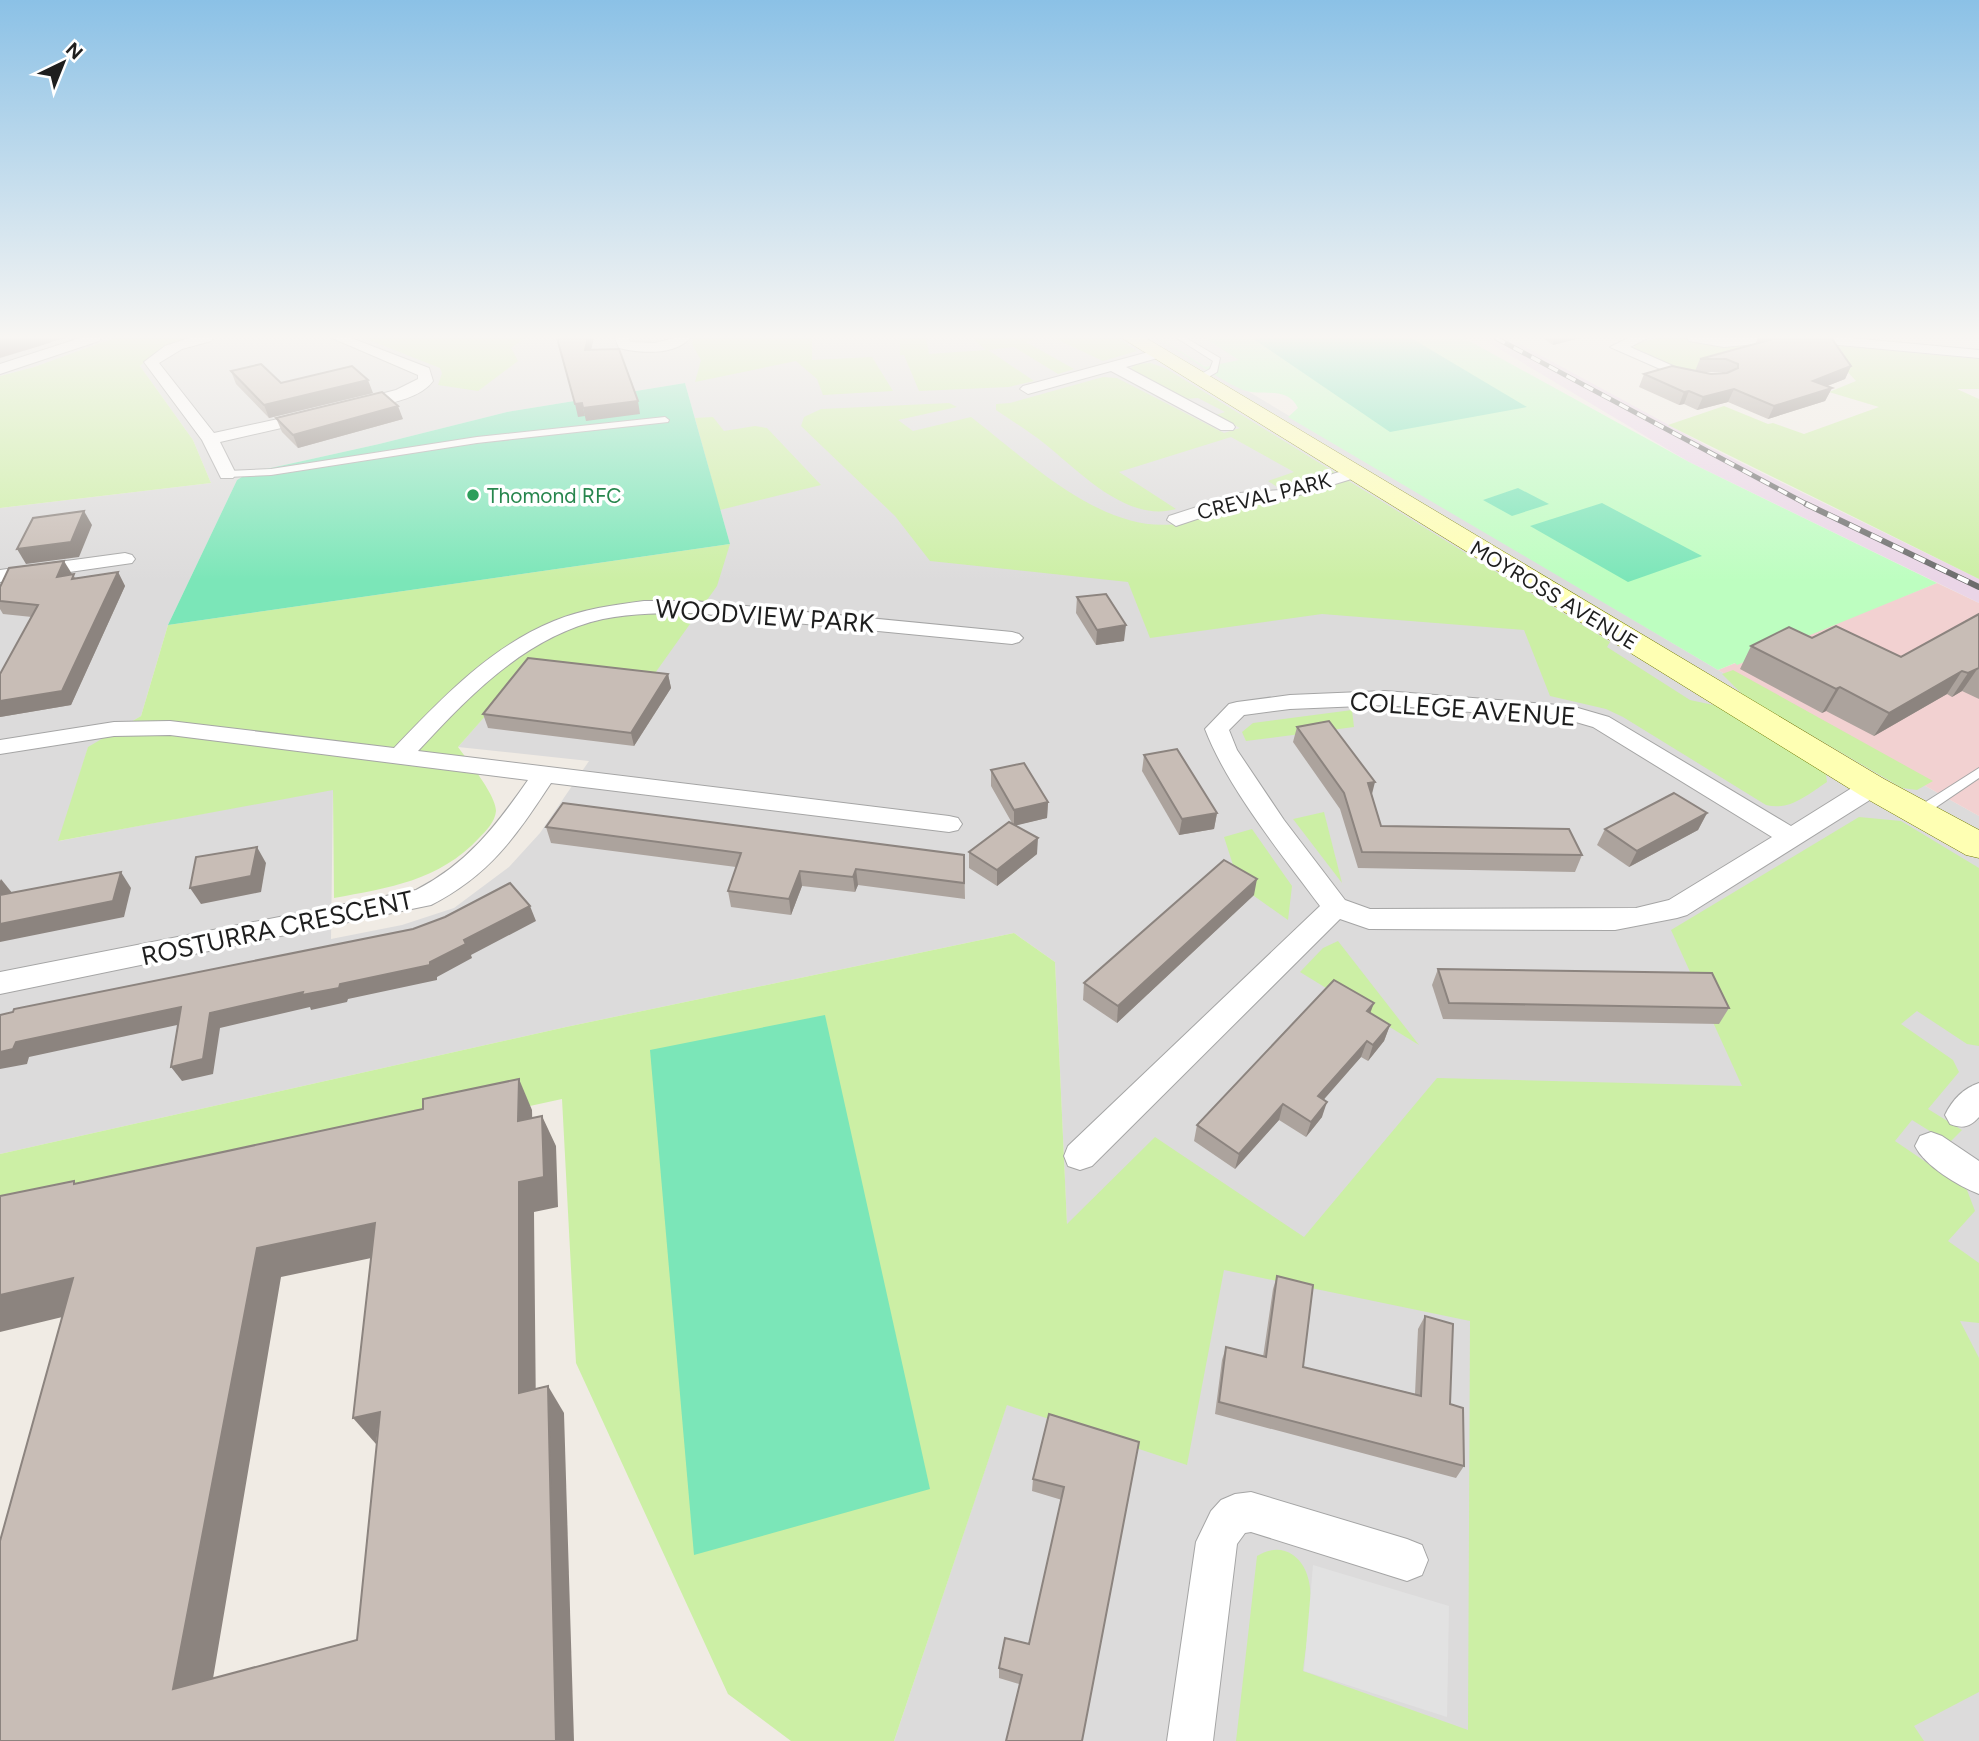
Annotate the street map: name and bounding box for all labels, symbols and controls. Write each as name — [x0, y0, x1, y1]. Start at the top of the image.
north arrow — [28, 28, 98, 98]
text: N — [61, 38, 87, 64]
street label: CREVAL PARK — [1194, 467, 1334, 525]
place label: Thomond RFC — [487, 483, 621, 508]
marker: Thomond RFC — [465, 487, 481, 503]
street label: MOYROSS AVENUE — [1466, 535, 1642, 655]
street label: WOODVIEW PARK — [654, 592, 876, 640]
street label: COLLEGE AVENUE — [1349, 685, 1577, 733]
street label: ROSTURRA CRESCENT — [138, 883, 416, 972]

